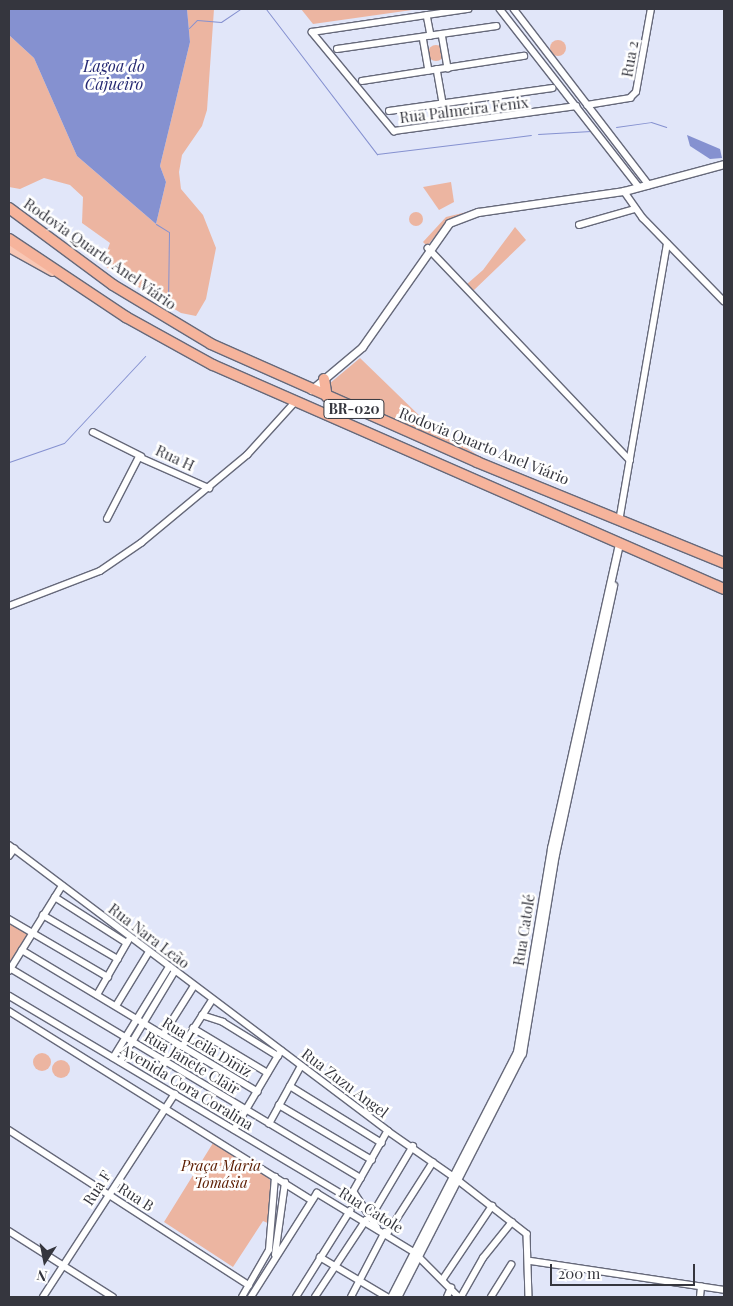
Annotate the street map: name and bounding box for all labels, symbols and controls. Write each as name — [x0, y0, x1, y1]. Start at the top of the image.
street label: Rua 2 — [618, 39, 642, 79]
water label: Lagoa do Cajueiro — [83, 56, 145, 94]
street label: Rua Palmeira Fenix — [398, 93, 530, 127]
street label: Rodovia Quarto Anel Viário — [20, 194, 180, 314]
road number: BR-020 — [323, 398, 385, 420]
street label: Rodovia Quarto Anel Viário — [396, 403, 572, 489]
street label: Rua H — [153, 441, 197, 475]
street label: Rua Catolé — [509, 893, 539, 967]
street label: Rua Nara Leão — [105, 900, 193, 972]
street label: Rua Leila Diniz — [159, 1013, 255, 1081]
street label: Rua Janete Clair — [141, 1027, 243, 1099]
street label: Avenida Cora Coralina — [117, 1040, 257, 1134]
street label: Rua Zuzu Angel — [298, 1044, 392, 1122]
park label: Praça Maria Tomásia — [181, 1156, 261, 1191]
street label: Rua F — [79, 1167, 115, 1209]
street label: Rua B — [115, 1179, 157, 1215]
street label: Rua Catole — [335, 1183, 407, 1237]
north arrow — [20, 1236, 70, 1286]
scale bar — [553, 1254, 698, 1286]
text: 200 m — [558, 1263, 600, 1283]
text: N — [35, 1266, 49, 1287]

